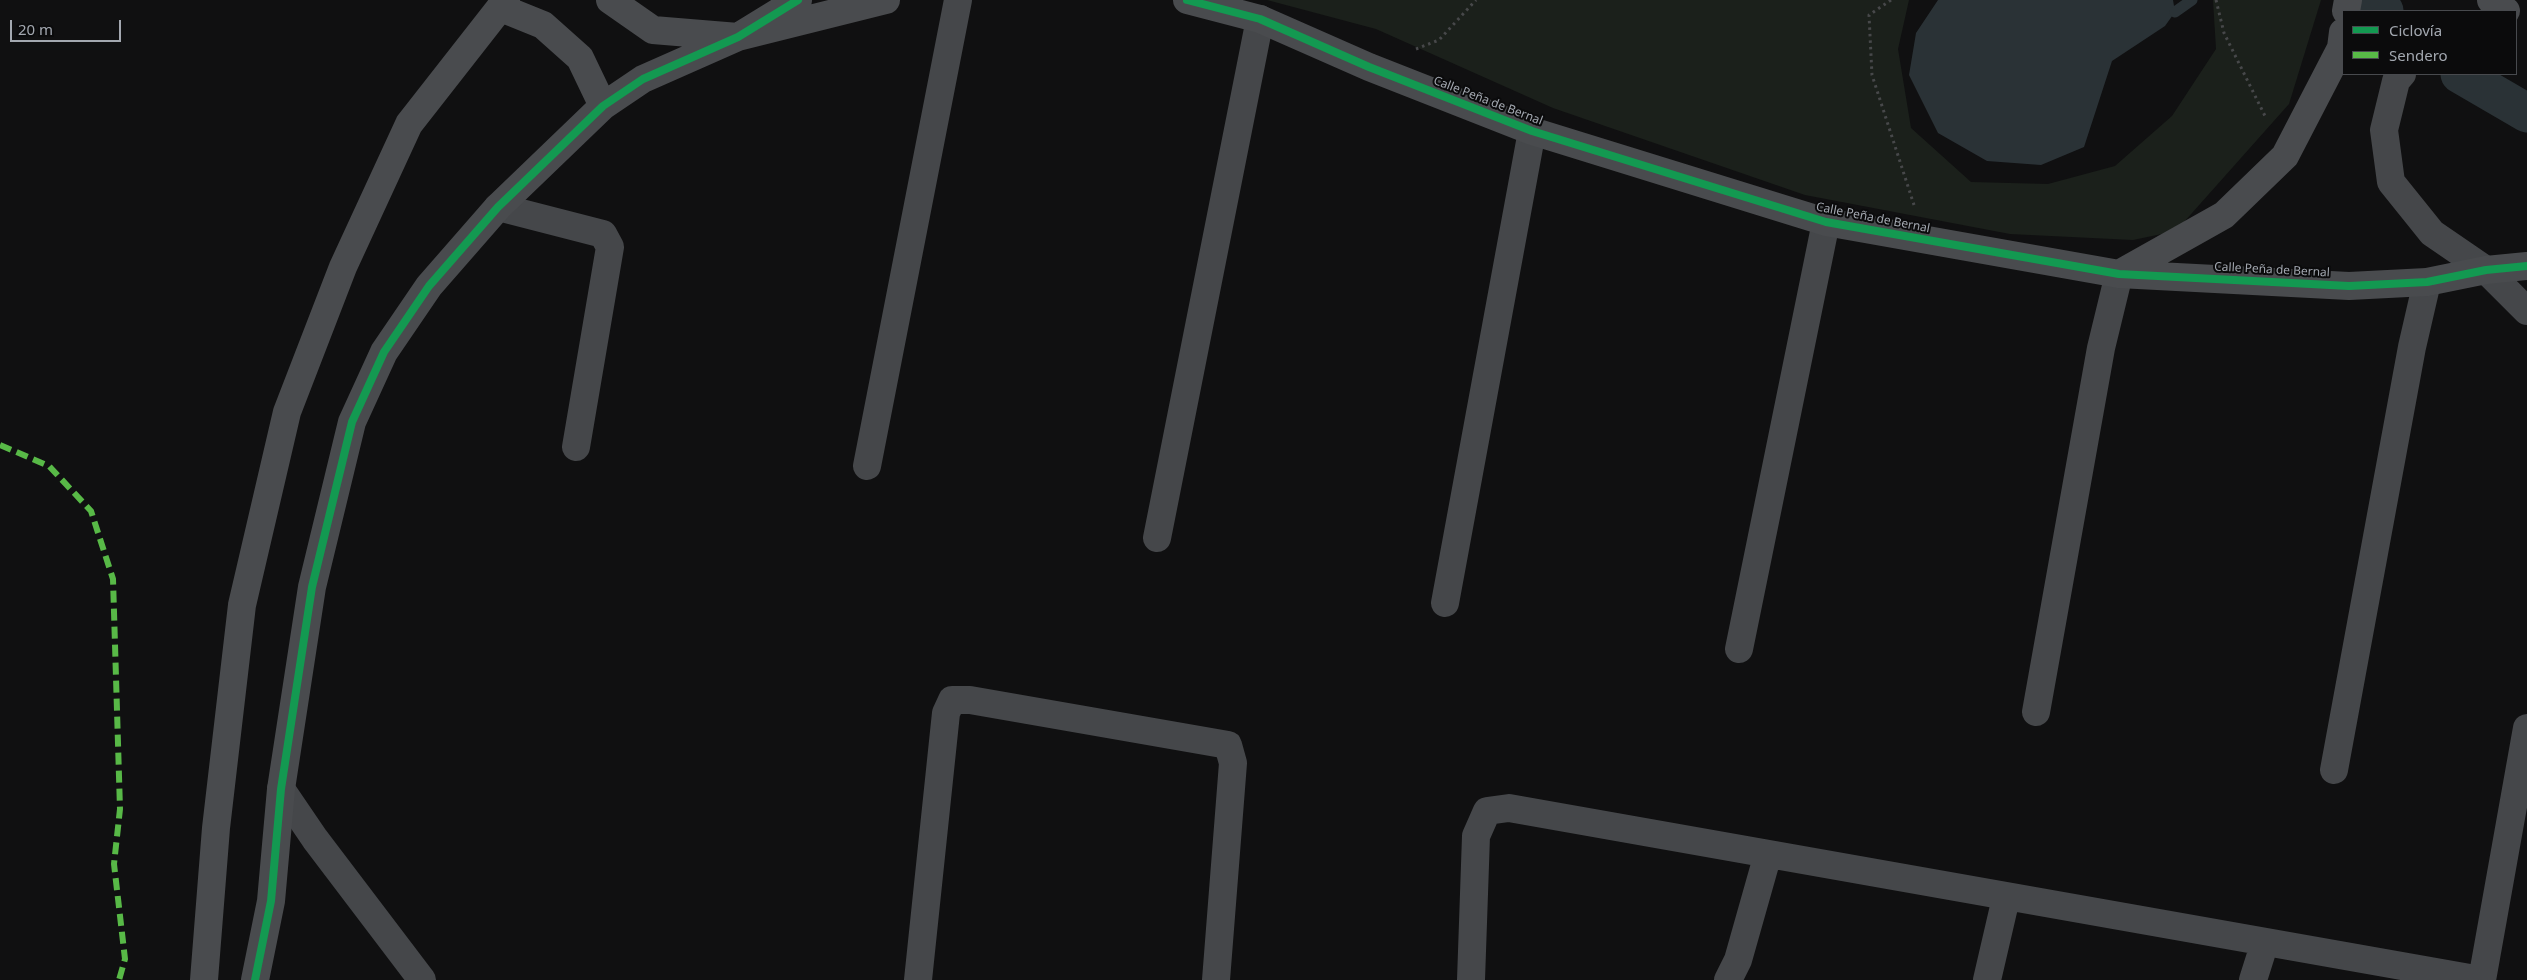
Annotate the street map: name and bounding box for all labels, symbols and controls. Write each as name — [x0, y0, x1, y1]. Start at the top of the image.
scale bar — [12, 10, 124, 42]
legend — [2342, 10, 2517, 75]
text: 20 m — [18, 19, 53, 39]
text: Ciclovía — [2389, 20, 2442, 40]
text: Sendero — [2389, 45, 2448, 65]
street label: Calle Peña de Bernal — [1431, 74, 1545, 128]
street label: Calle Peña de Bernal — [1815, 200, 1931, 236]
street label: Calle Peña de Bernal — [2214, 260, 2330, 280]

